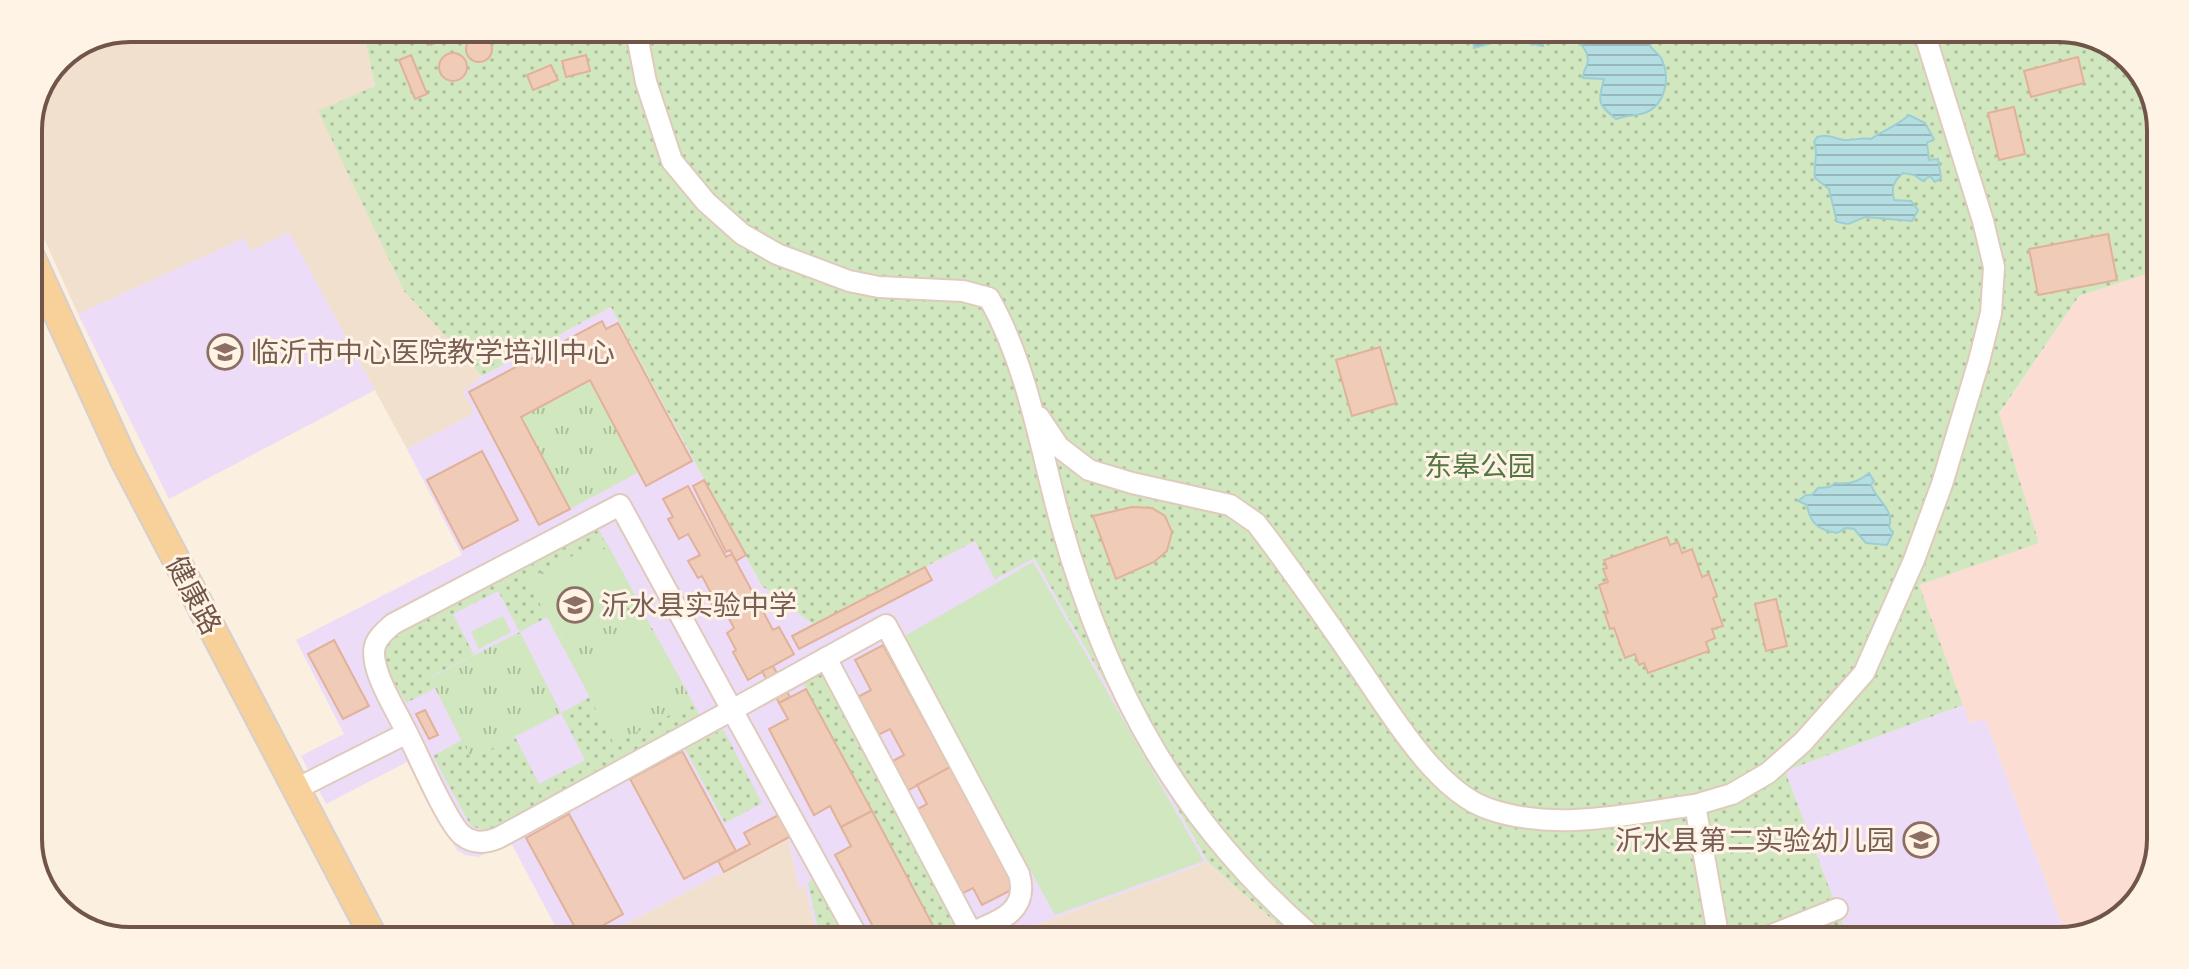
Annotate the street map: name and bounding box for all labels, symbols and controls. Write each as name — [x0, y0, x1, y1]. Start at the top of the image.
school or university icon: 临沂市中心医院教学培训中心 — [206, 333, 244, 371]
place label: 临沂市中心医院教学培训中心 — [251, 336, 615, 369]
park label: 东皋公园 — [1424, 450, 1536, 483]
street label: 健康路 — [159, 550, 228, 640]
school or university icon: 沂水县实验中学 — [556, 586, 594, 624]
place label: 沂水县实验中学 — [601, 589, 797, 622]
school or university icon: 沂水县第二实验幼儿园 — [1902, 821, 1940, 859]
place label: 沂水县第二实验幼儿园 — [1615, 824, 1895, 857]

